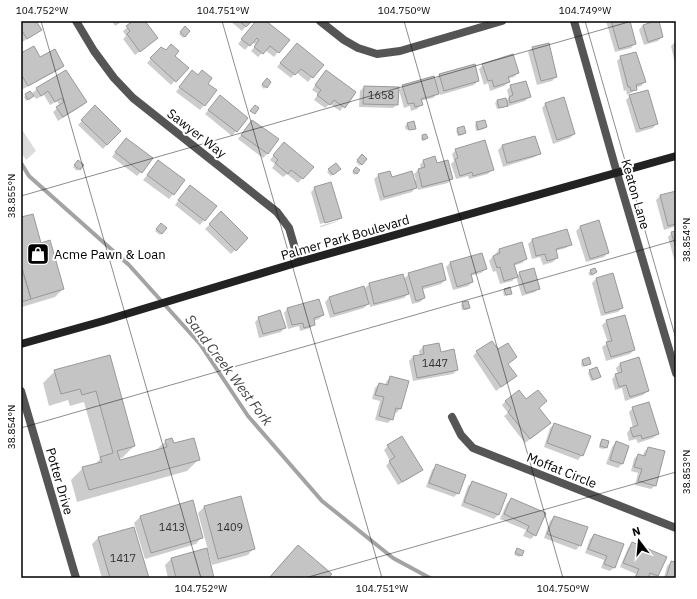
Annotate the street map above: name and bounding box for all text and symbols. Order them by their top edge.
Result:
text: 104.752°W [16,4,68,17]
text: 104.751°W [197,4,249,17]
text: 104.750°W [378,4,430,17]
text: 104.749°W [559,4,611,17]
house number: 1658 [368,88,394,102]
street label: Sawyer Way [164,105,230,162]
street label: Keaton Lane [617,157,654,231]
text: 38.855°N [5,174,18,218]
street label: Palmer Park Boulevard [279,211,411,264]
text: 38.854°N [680,218,693,262]
shop icon: Acme Pawn & Loan [25,241,51,267]
place label: Acme Pawn & Loan [54,246,166,263]
water label: Sand Creek West Fork [181,311,277,430]
house number: 1447 [422,356,448,370]
text: 38.854°N [5,405,18,449]
street label: Potter Drive [42,446,77,517]
street label: Moffat Circle [524,449,599,492]
text: 38.853°N [680,450,693,494]
house number: 1413 [159,520,185,534]
house number: 1409 [217,520,243,534]
north arrow [619,521,659,561]
text: N [630,524,642,539]
house number: 1417 [110,551,136,565]
text: 104.752°W [175,582,227,595]
text: 104.751°W [356,582,408,595]
text: 104.750°W [537,582,589,595]

